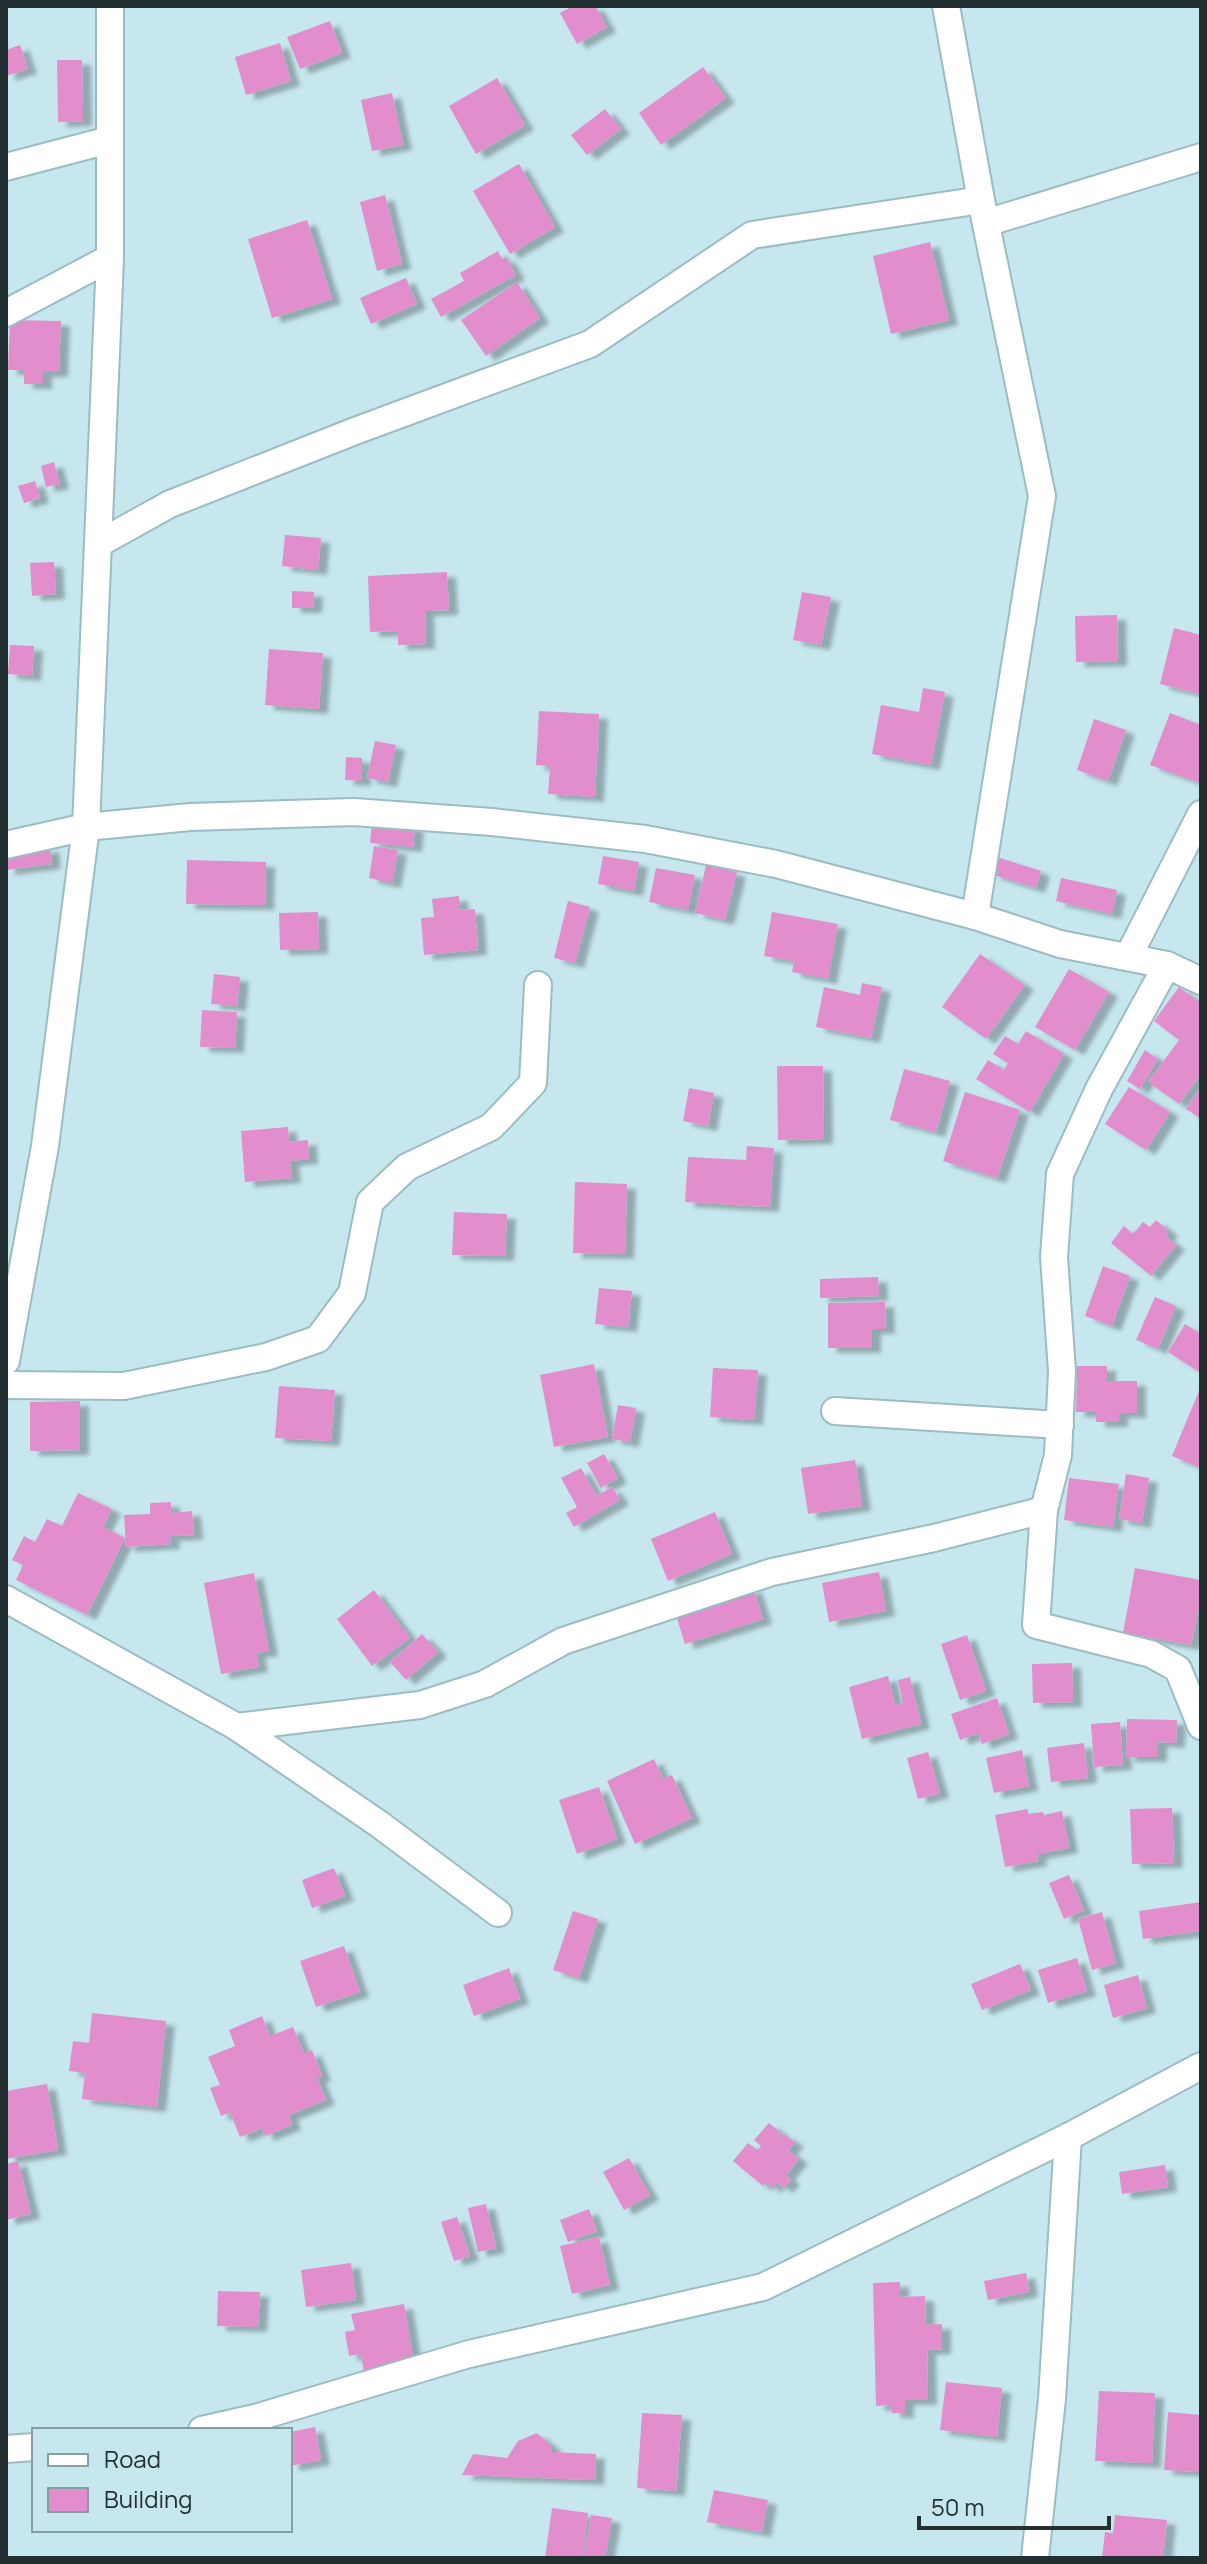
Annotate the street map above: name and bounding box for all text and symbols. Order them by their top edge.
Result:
legend [32,2428,292,2532]
text: Road [104,2442,161,2475]
scale bar [919,2480,1109,2530]
text: Building [104,2482,192,2515]
text: 50 m [931,2490,985,2523]

